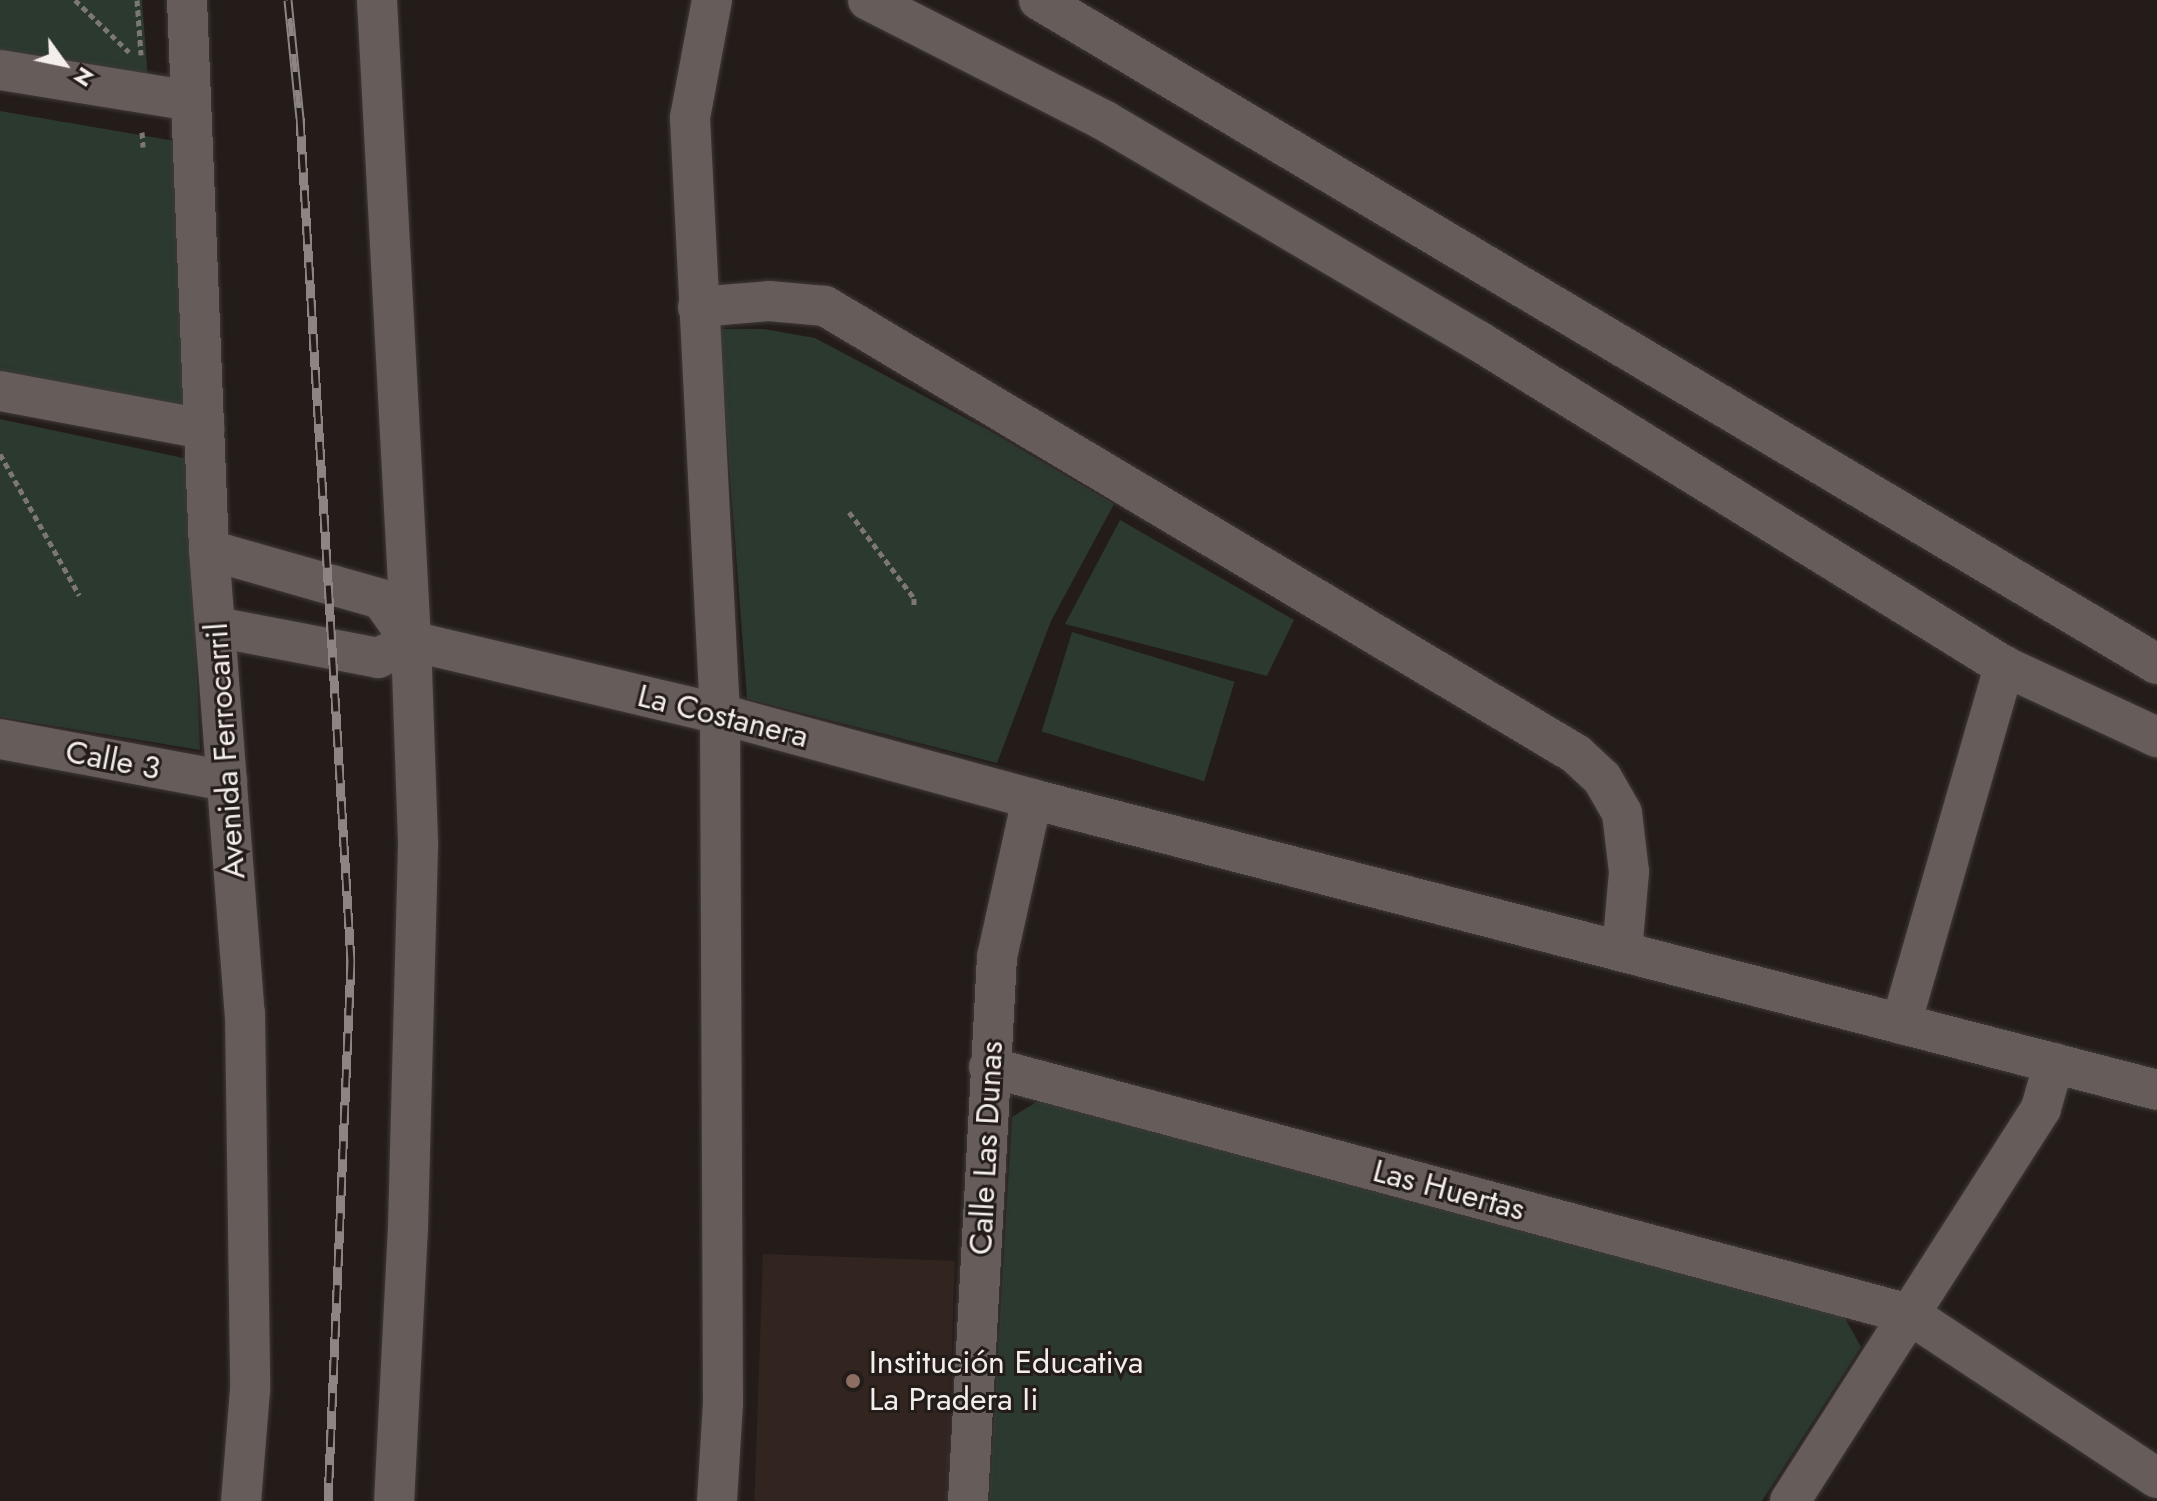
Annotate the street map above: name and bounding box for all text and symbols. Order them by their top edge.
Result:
north arrow [24,24,104,104]
text: N [66,61,102,93]
street label: Avenida Ferrocarril [197,622,253,880]
street label: La Costanera [634,676,812,756]
street label: Calle 3 [62,732,164,788]
street label: Calle Las Dunas [961,1040,1011,1256]
street label: Las Huertas [1369,1151,1529,1229]
place label: Institución Educativa La Pradera Ii [869,1344,1143,1419]
marker: Institución Educativa La Pradera Ii [844,1372,862,1390]

